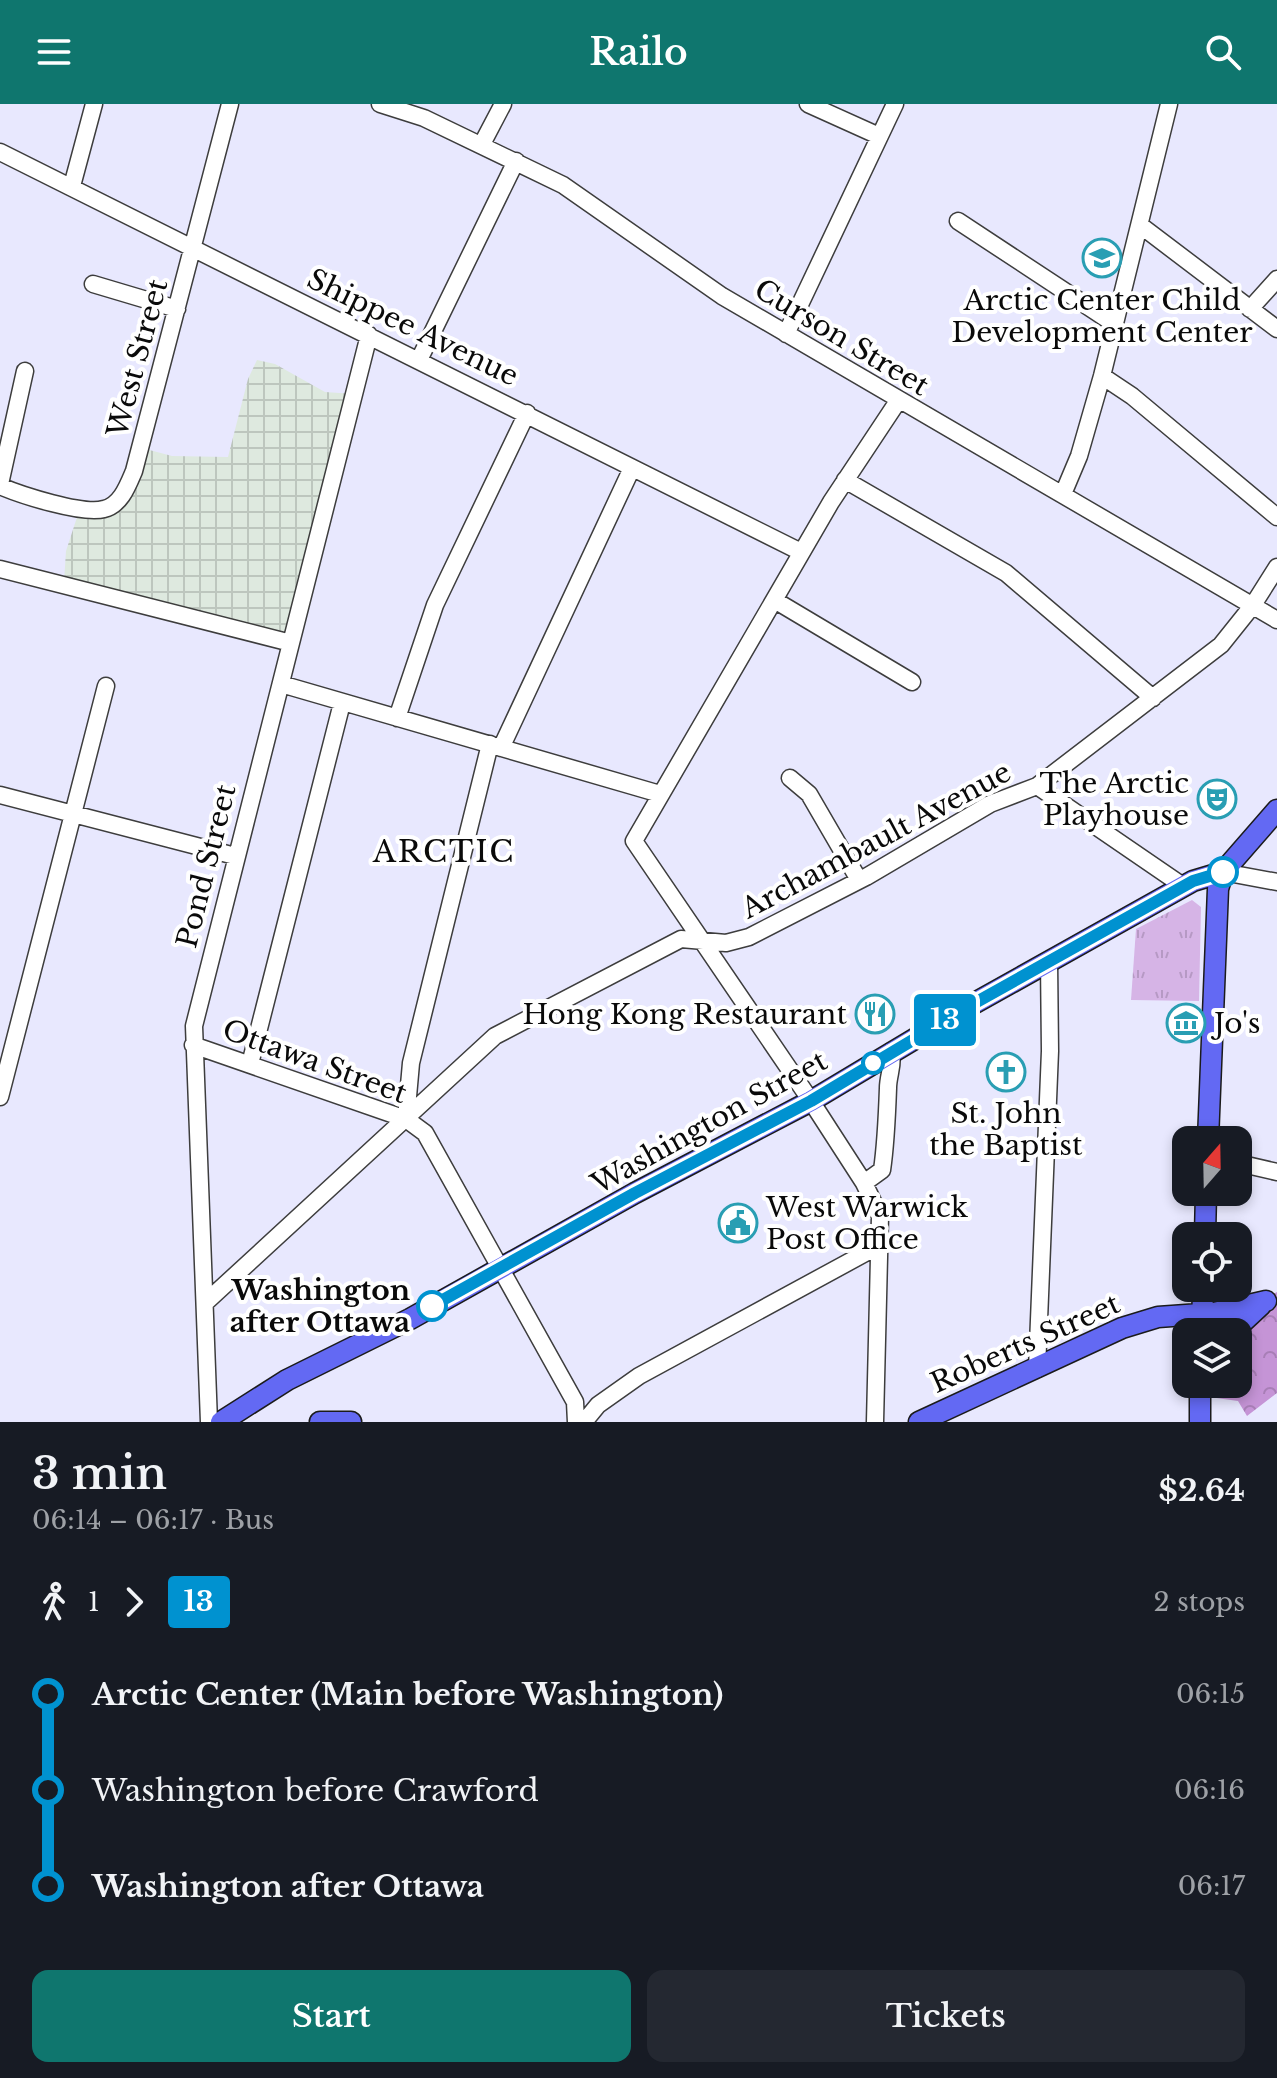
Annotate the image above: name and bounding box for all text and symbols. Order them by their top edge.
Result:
icon: menu [32,30,76,74]
text: Railo [589,30,688,75]
icon: search [1201,30,1245,74]
school or university icon: Arctic Center Child Development Center [1081,237,1123,279]
street label: Shippee Avenue [302,261,524,394]
street label: Curson Street [748,272,936,403]
street label: West Street [99,275,176,442]
place label: Arctic Center Child Development Center [951,283,1253,350]
street label: Archambault Avenue [735,754,1017,927]
place label: The Arctic Playhouse [1039,766,1189,833]
theatre icon: The Arctic Playhouse [1196,778,1238,820]
street label: Pond Street [169,780,244,951]
district label: ARCTIC [372,833,515,870]
unlabelled marker [1208,857,1238,887]
restaurant icon: Hong Kong Restaurant [854,993,896,1035]
line badge: 13 [909,994,981,1046]
place label: Hong Kong Restaurant [522,997,847,1032]
text: 13 [930,1002,960,1037]
museum icon: Jo's [1165,1002,1207,1044]
place label: Jo's [1210,1006,1260,1041]
street label: Ottawa Street [218,1012,412,1111]
street label: Washington Street [584,1043,834,1202]
church icon: St. John the Baptist [985,1051,1027,1093]
unlabelled marker [862,1052,884,1074]
place label: St. John the Baptist [929,1096,1083,1163]
north arrow [1172,1126,1252,1206]
map controls [1172,1126,1252,1398]
place label: West Warwick Post Office [765,1190,969,1257]
public building icon: West Warwick Post Office [717,1202,759,1244]
button: locate [1172,1222,1252,1302]
place label: Washington after Ottawa [230,1273,410,1340]
street label: Roberts Street [925,1286,1126,1401]
marker: Washington after Ottawa [417,1291,447,1321]
button: layers [1172,1318,1252,1398]
text: 3 min [32,1446,167,1501]
text: $2.64 [1159,1472,1245,1509]
text: 06:14 – 06:17 · Bus [32,1504,274,1536]
icon: walk [32,1580,76,1624]
icon: forward [112,1580,156,1624]
text: 13 [184,1584,214,1619]
text: 1 [88,1586,100,1618]
text: 2 stops [1153,1586,1245,1618]
text: Arctic Center (Main before Washington) [92,1676,723,1713]
text: 06:15 [1176,1678,1245,1710]
text: Washington before Crawford [92,1772,539,1809]
text: 06:16 [1174,1774,1245,1806]
text: Washington after Ottawa [92,1868,484,1905]
text: 06:17 [1178,1870,1245,1902]
button: Start [32,1970,631,2062]
button: Tickets [647,1970,1245,2062]

